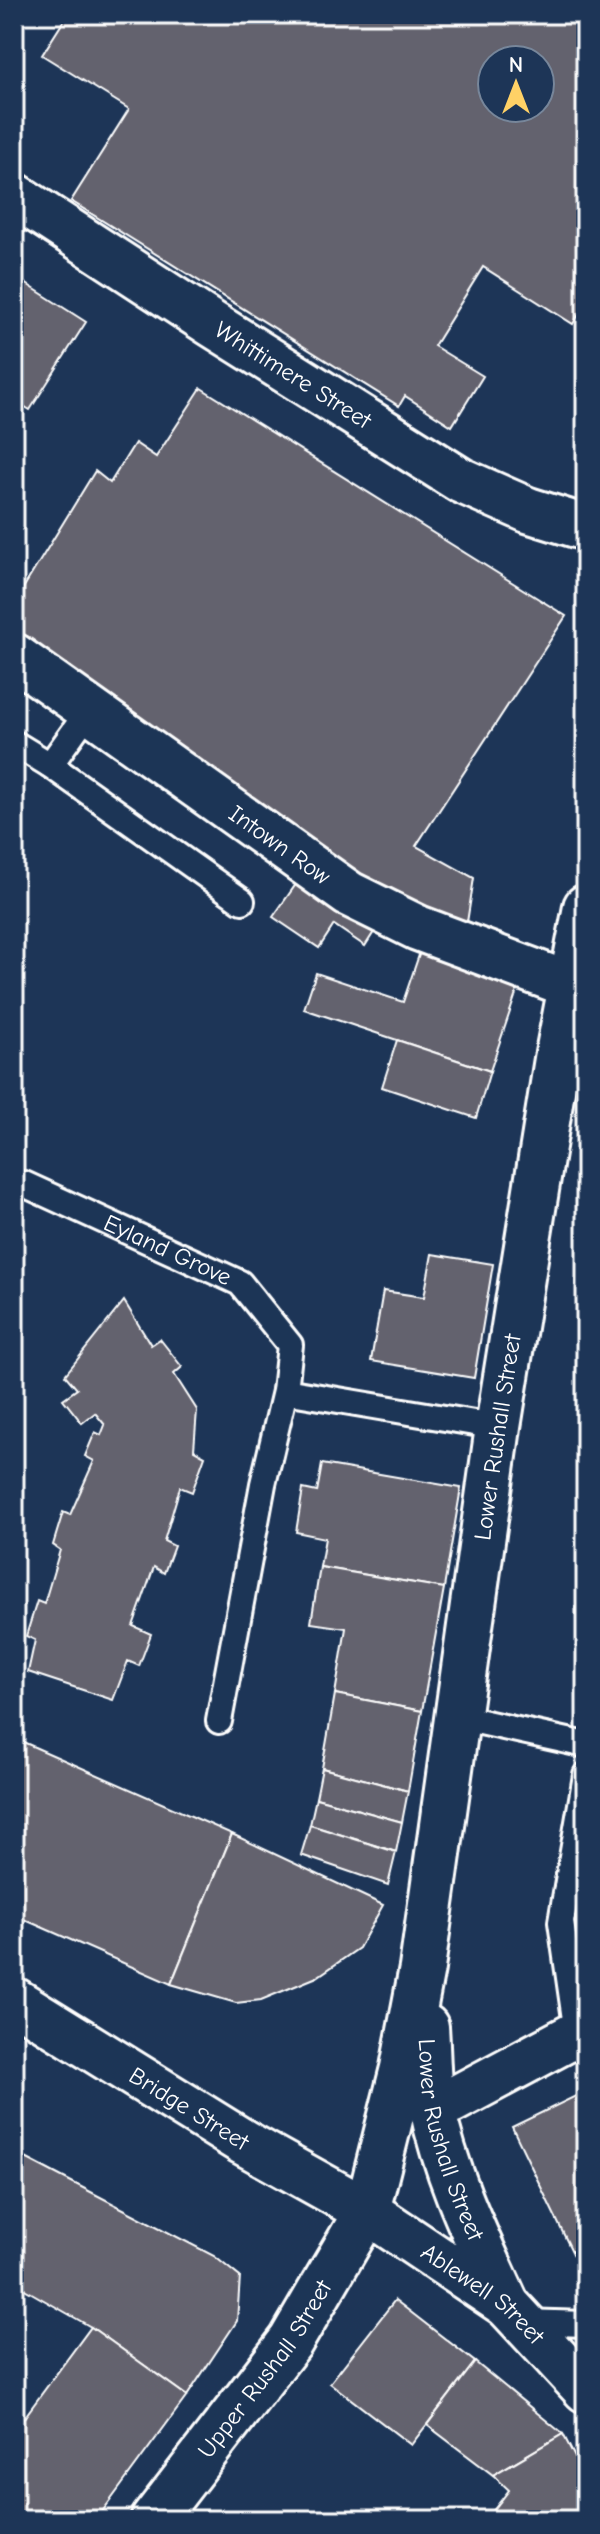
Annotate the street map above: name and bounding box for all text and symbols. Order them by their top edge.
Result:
north arrow [476,44,556,124]
text: N [509,52,523,78]
street label: Whittimere Street [210,315,377,435]
street label: Intown Row [224,799,336,891]
street label: Eyland Grove [99,1209,236,1291]
street label: Lower Rushall Street [468,1331,527,1542]
street label: Lower Rushall Street [413,2038,490,2246]
street label: Bridge Street [124,2061,255,2157]
street label: Ablewell Street [416,2237,551,2351]
street label: Upper Rushall Street [192,2274,338,2464]

